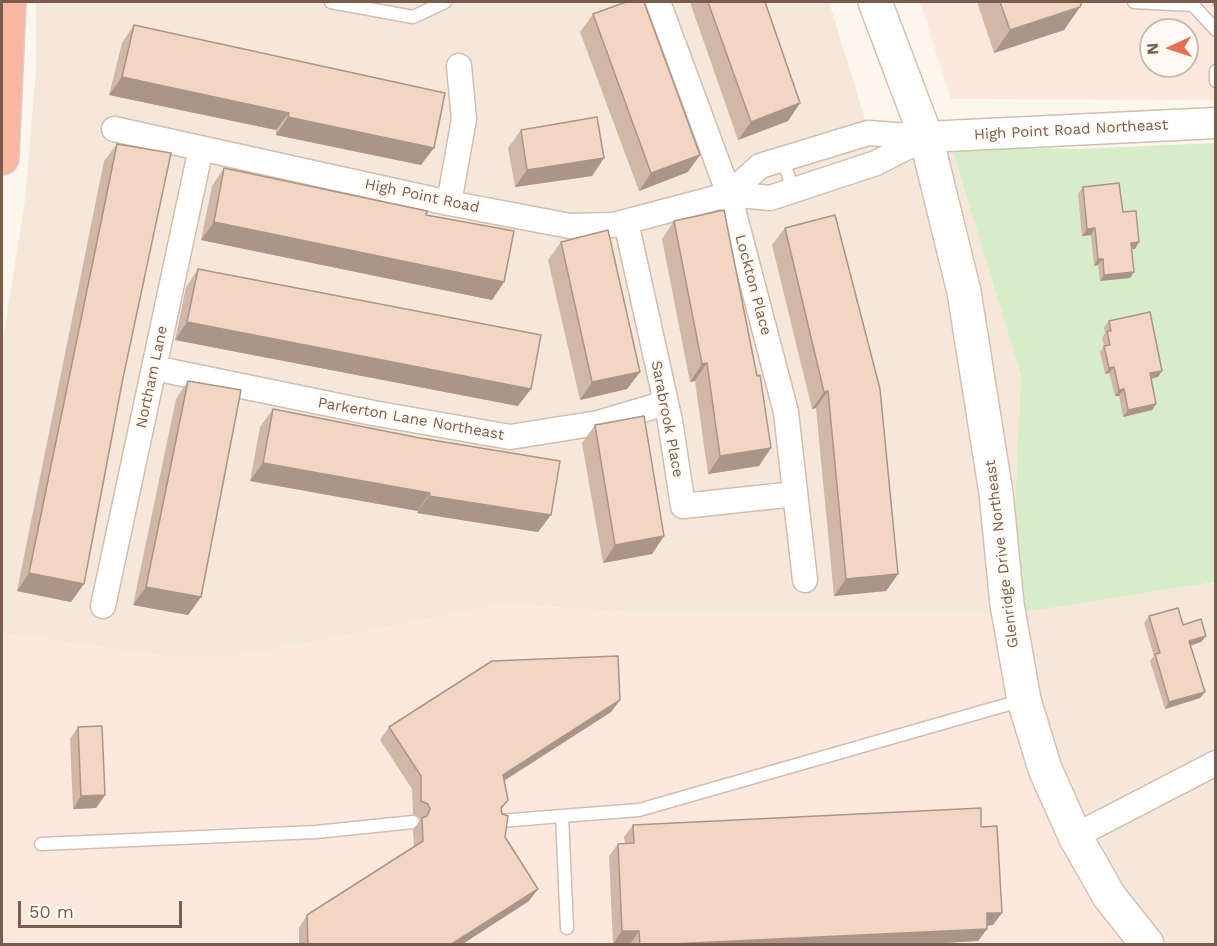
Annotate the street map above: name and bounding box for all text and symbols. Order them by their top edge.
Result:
north arrow [1139,18,1199,78]
text: N [1143,42,1162,55]
street label: High Point Road Northeast [974,116,1168,144]
street label: High Point Road [363,175,481,217]
street label: Lockton Place [731,233,775,337]
street label: Northam Lane [132,324,172,430]
street label: Sarabrook Place [647,359,687,479]
street label: Parkerton Lane Northeast [316,394,506,444]
street label: Glenridge Drive Northeast [982,459,1022,649]
scale bar [21,889,184,927]
text: 50 m [29,901,74,922]

